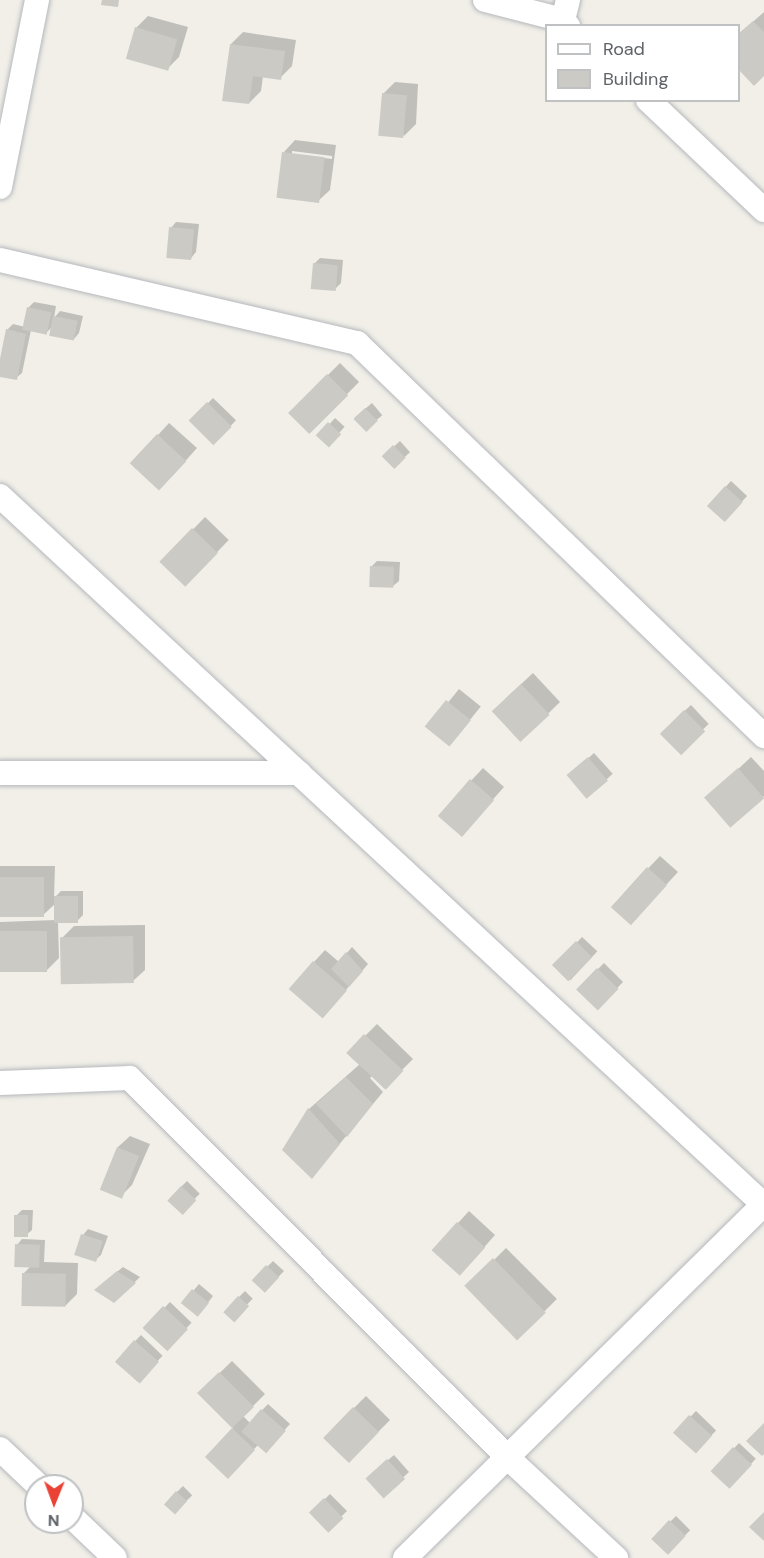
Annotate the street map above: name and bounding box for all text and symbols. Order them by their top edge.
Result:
legend [545,24,740,102]
text: Road [603,37,645,61]
text: Building [603,67,668,91]
north arrow [24,1474,84,1534]
text: N [48,1510,60,1531]

